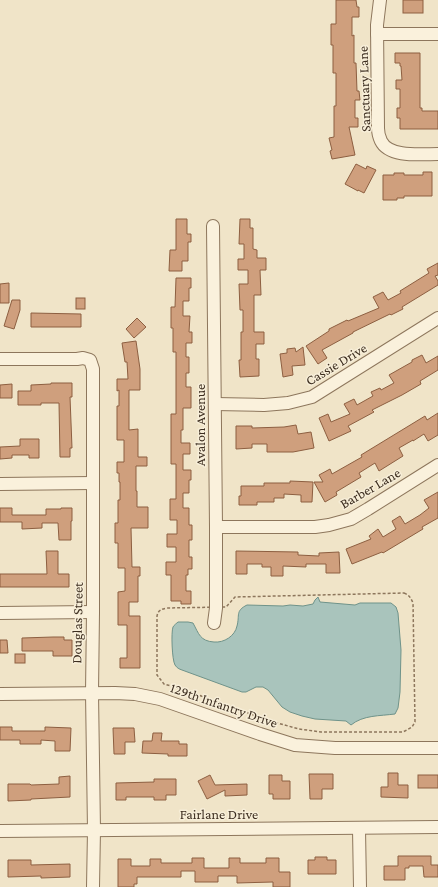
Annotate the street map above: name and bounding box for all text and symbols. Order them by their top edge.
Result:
street label: Sanctuary Lane [355,46,373,132]
street label: Cassie Drive [302,339,370,389]
street label: Avalon Avenue [192,384,208,466]
street label: Barber Lane [337,464,403,512]
street label: Douglas Street [68,582,86,664]
street label: 129th Infantry Drive [168,679,280,731]
street label: Fairlane Drive [180,806,258,822]

